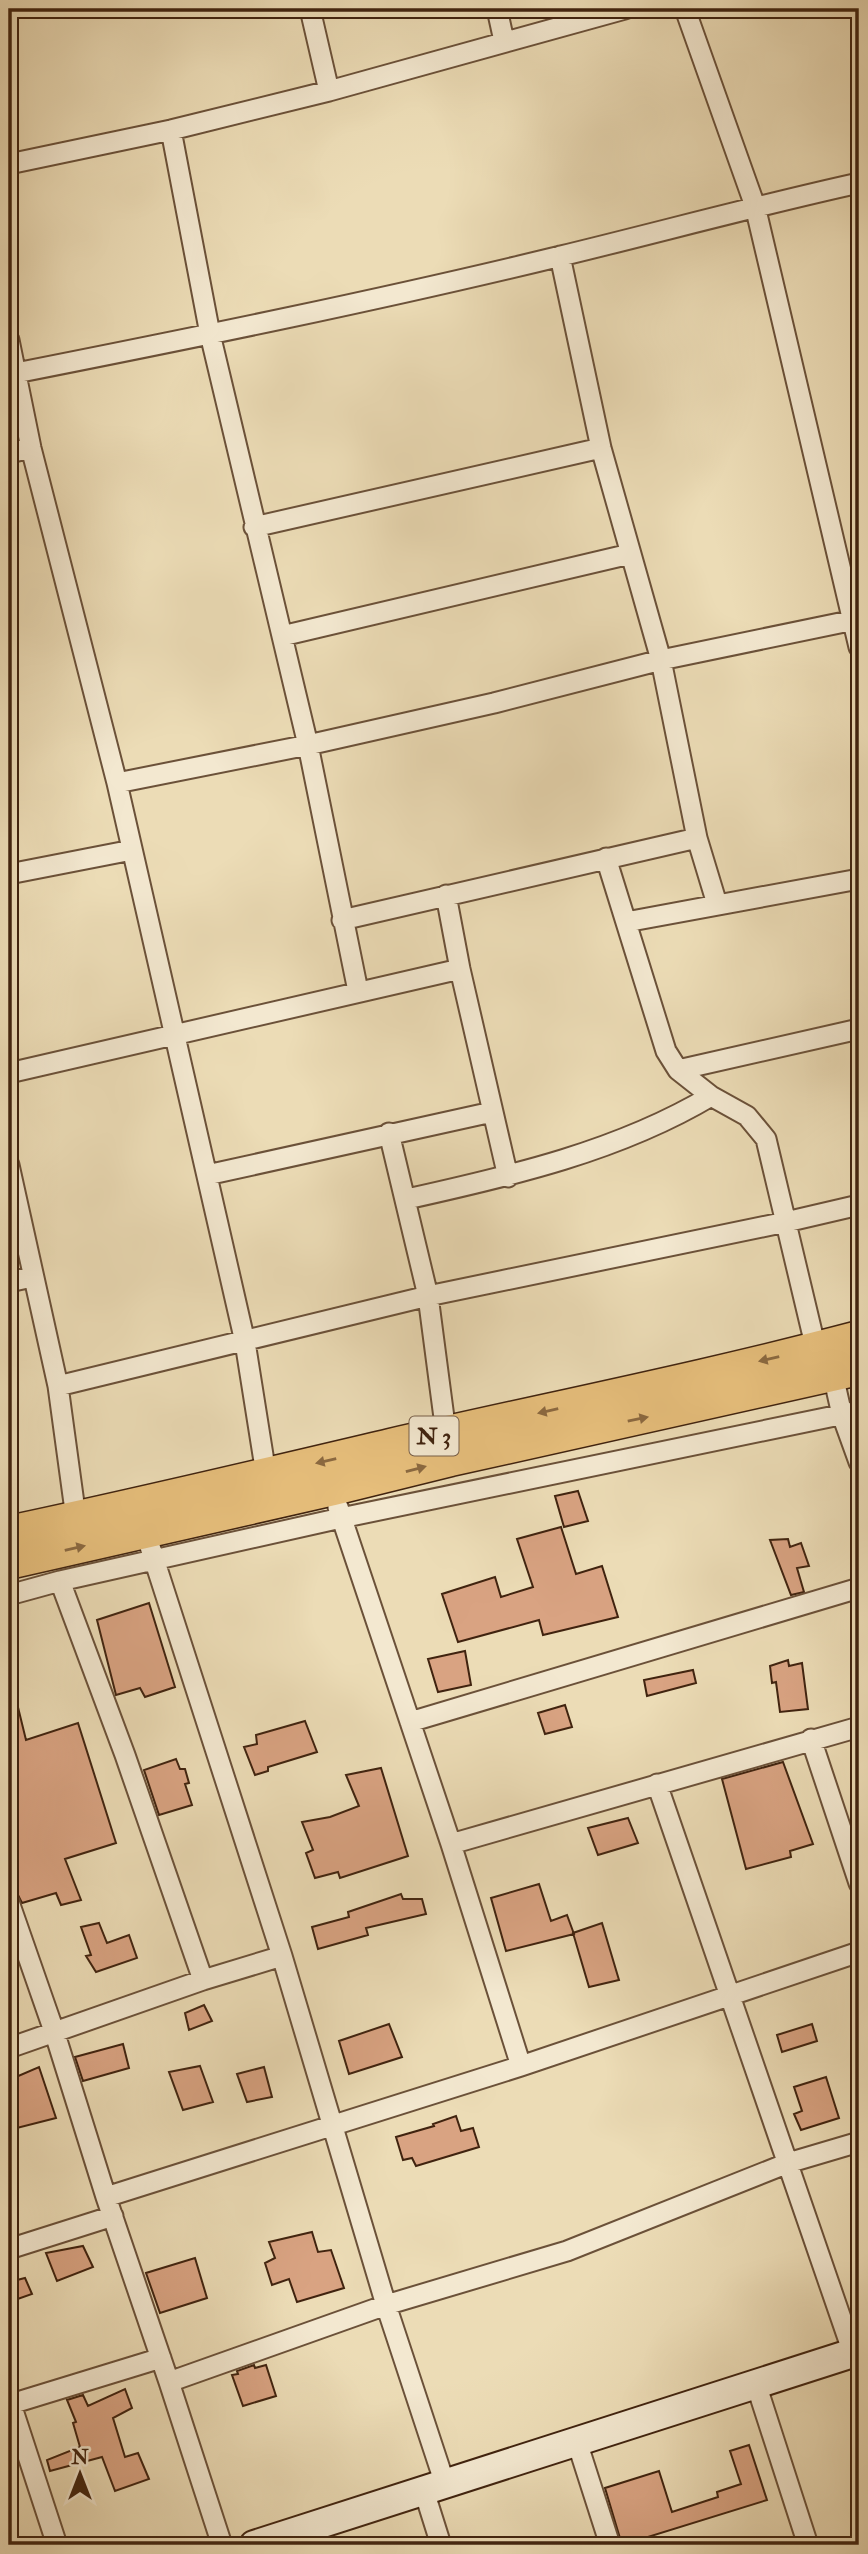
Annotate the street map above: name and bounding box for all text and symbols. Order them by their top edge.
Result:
one-way arrow [758,1354,780,1365]
one-way arrow [537,1406,559,1417]
one-way arrow [627,1413,649,1424]
road number: N 3 [410,1416,458,1456]
one-way arrow [315,1456,337,1467]
one-way arrow [405,1463,427,1474]
one-way arrow [64,1542,86,1553]
north arrow [46,2438,116,2508]
text: N [70,2446,89,2470]

